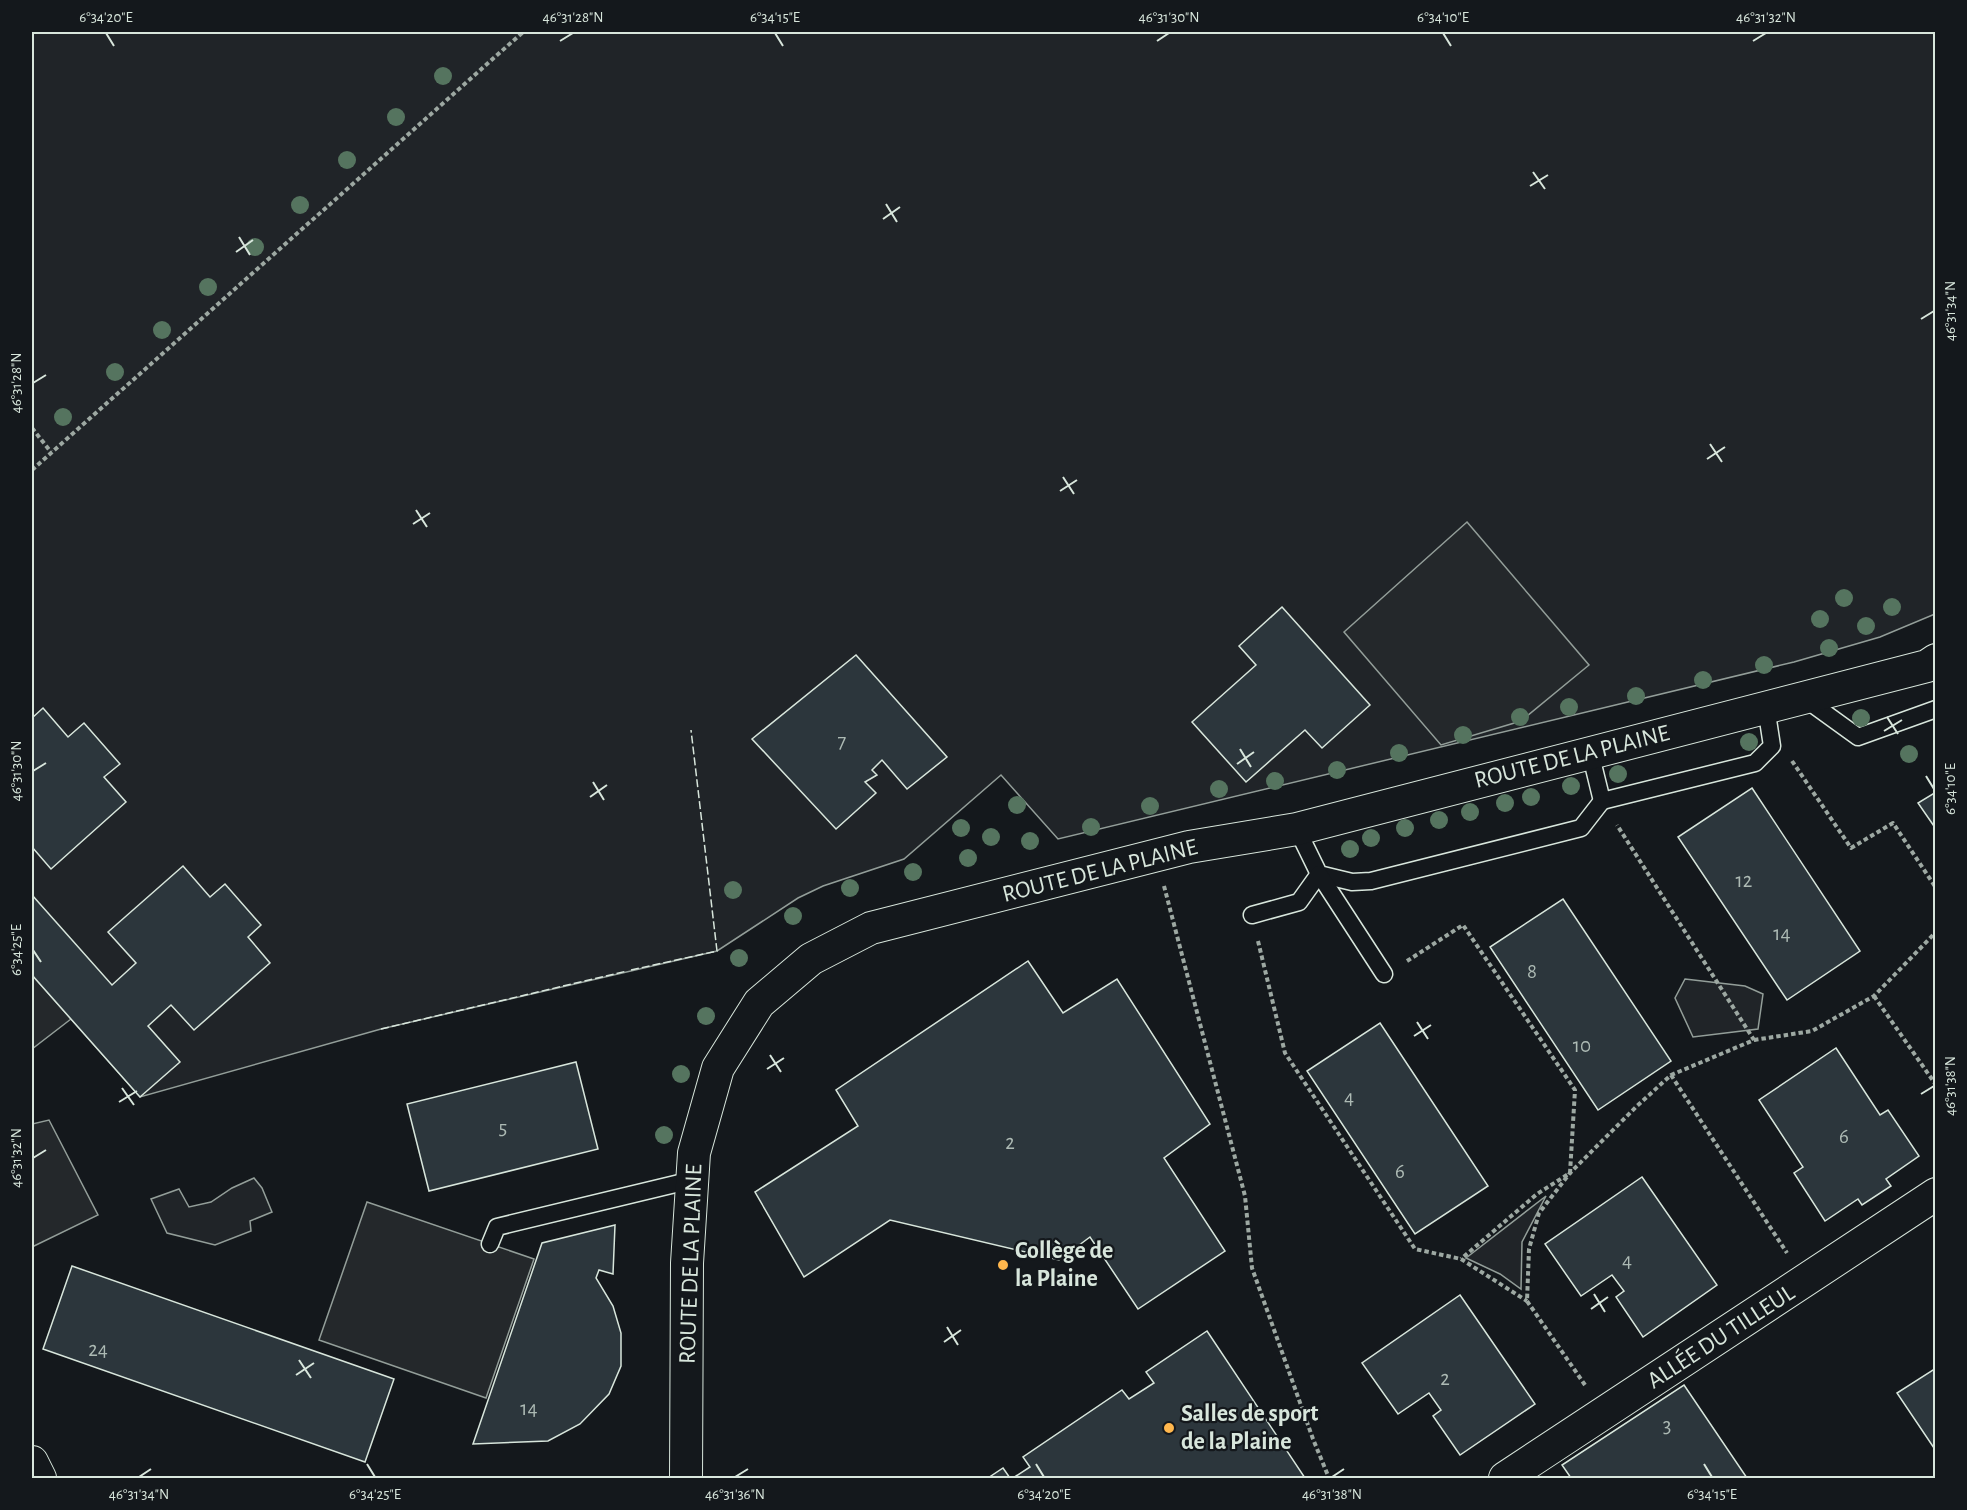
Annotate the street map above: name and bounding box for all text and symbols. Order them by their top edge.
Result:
text: 6°34'20"E [79,10,133,25]
text: 46°31'28"N [543,10,603,25]
text: 6°34'15"E [750,10,800,25]
text: 46°31'30"N [1138,10,1200,25]
text: 6°34'10"E [1417,10,1469,25]
text: 46°31'32"N [1736,10,1796,25]
text: 46°31'34"N [1943,281,1958,341]
text: 46°31'28"N [9,353,24,413]
street label: ROUTE DE LA PLAINE [1472,721,1672,793]
house number: 7 [838,731,847,752]
text: 46°31'30"N [9,740,24,802]
text: 6°34'10"E [1943,763,1958,815]
street label: ROUTE DE LA PLAINE [1000,835,1200,907]
house number: 12 [1736,870,1752,891]
house number: 14 [1773,923,1791,944]
text: 6°34'25"E [9,924,24,976]
house number: 8 [1527,961,1537,982]
house number: 10 [1573,1035,1591,1056]
text: 46°31'38"N [1943,1056,1958,1116]
house number: 4 [1344,1087,1354,1108]
house number: 5 [499,1117,507,1138]
house number: 6 [1839,1126,1849,1147]
text: 46°31'32"N [9,1128,24,1188]
house number: 2 [1005,1132,1015,1153]
house number: 6 [1395,1161,1405,1182]
street label: ROUTE DE LA PLAINE [676,1163,707,1364]
place label: Collège de la Plaine [1015,1239,1113,1291]
house number: 4 [1622,1250,1632,1271]
marker: Collège de la Plaine [996,1258,1010,1272]
street label: ALLÉE DU TILLEUL [1642,1279,1799,1393]
house number: 24 [88,1339,108,1360]
house number: 2 [1440,1368,1450,1389]
house number: 14 [520,1398,538,1419]
place label: Salles de sport de la Plaine [1181,1402,1318,1454]
house number: 3 [1663,1415,1671,1436]
marker: Salles de sport de la Plaine [1162,1421,1176,1435]
text: 46°31'34"N [109,1487,169,1502]
text: 6°34'25"E [349,1487,401,1502]
text: 46°31'36"N [705,1487,765,1502]
text: 6°34'20"E [1017,1487,1071,1502]
text: 46°31'38"N [1302,1487,1362,1502]
text: 6°34'15"E [1687,1487,1737,1502]

